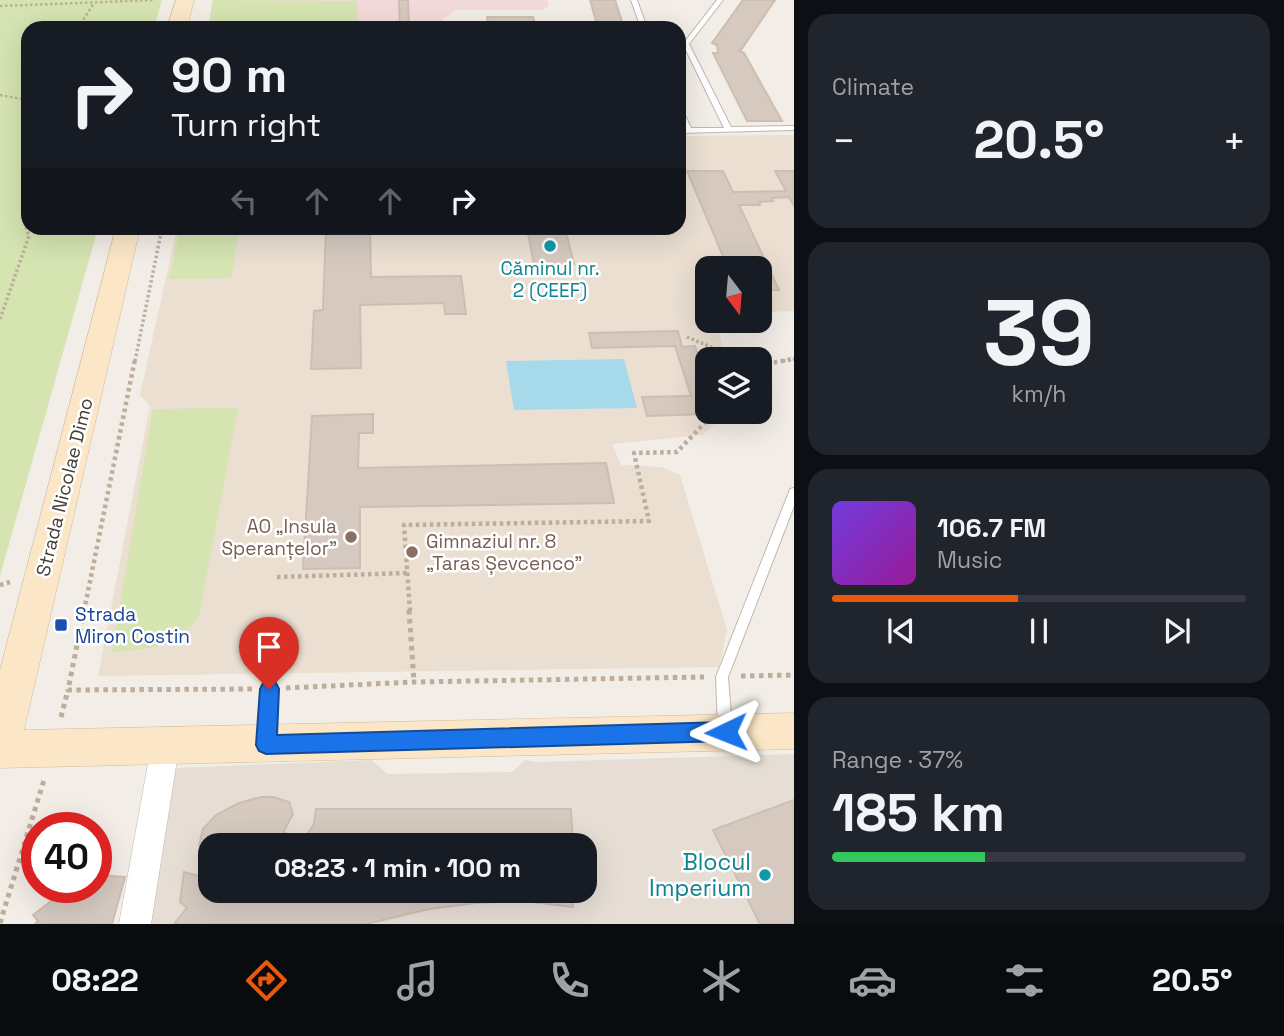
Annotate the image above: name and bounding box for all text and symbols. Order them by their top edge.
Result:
text: 90 m [171,44,287,106]
icon: right [56,49,147,140]
text: Climate [832,72,914,102]
text: Turn right [171,105,321,145]
text: 20.5° [973,107,1105,173]
text: − [832,117,856,165]
text: + [1222,117,1246,165]
icon: left [225,182,263,220]
icon: ahead [298,182,336,220]
icon: ahead [371,182,409,220]
icon: right [444,182,482,220]
marker: Căminul nr. 2 (CEEF) [542,238,558,254]
place label: Căminul nr. 2 (CEEF) [500,256,600,303]
north arrow [695,256,772,332]
map controls [695,256,772,424]
text: 39 [983,275,1095,392]
button: layers [695,347,772,424]
text: km/h [1012,379,1066,409]
street label: Strada Nicolae Dimo [30,395,99,579]
text: 106.7 FM [937,511,1046,545]
place label: AO „Insula Speranțelor” [221,514,337,561]
marker: AO „Insula Speranțelor” [343,529,359,545]
place label: Gimnaziul nr. 8 „Taras Șevcenco” [426,529,582,576]
marker: Gimnaziul nr. 8 „Taras Șevcenco” [404,544,420,560]
text: Music [937,545,1002,575]
place label: Strada Miron Costin [75,602,190,649]
icon: previous [882,612,920,650]
icon: pause [1020,612,1058,650]
icon: next [1158,612,1196,650]
marker: Strada Miron Costin [53,617,69,633]
pin [239,617,299,689]
icon: arrive [250,628,288,666]
position arrow [689,695,763,769]
text: Range · 37% [832,745,963,775]
text: 185 km [832,780,1005,846]
speed limit sign: 40 [21,812,112,903]
place label: Blocul Imperium [649,847,751,903]
text: 08:23 · 1 min · 100 m [274,851,521,885]
marker: Blocul Imperium [757,867,773,883]
icon: directions [242,956,291,1005]
icon: music [393,956,442,1005]
icon: phone [545,956,594,1005]
icon: climate [697,956,746,1005]
icon: car [848,956,897,1005]
icon: filters [1000,956,1049,1005]
text: 08:22 [51,960,139,1000]
text: 20.5° [1152,960,1233,1000]

